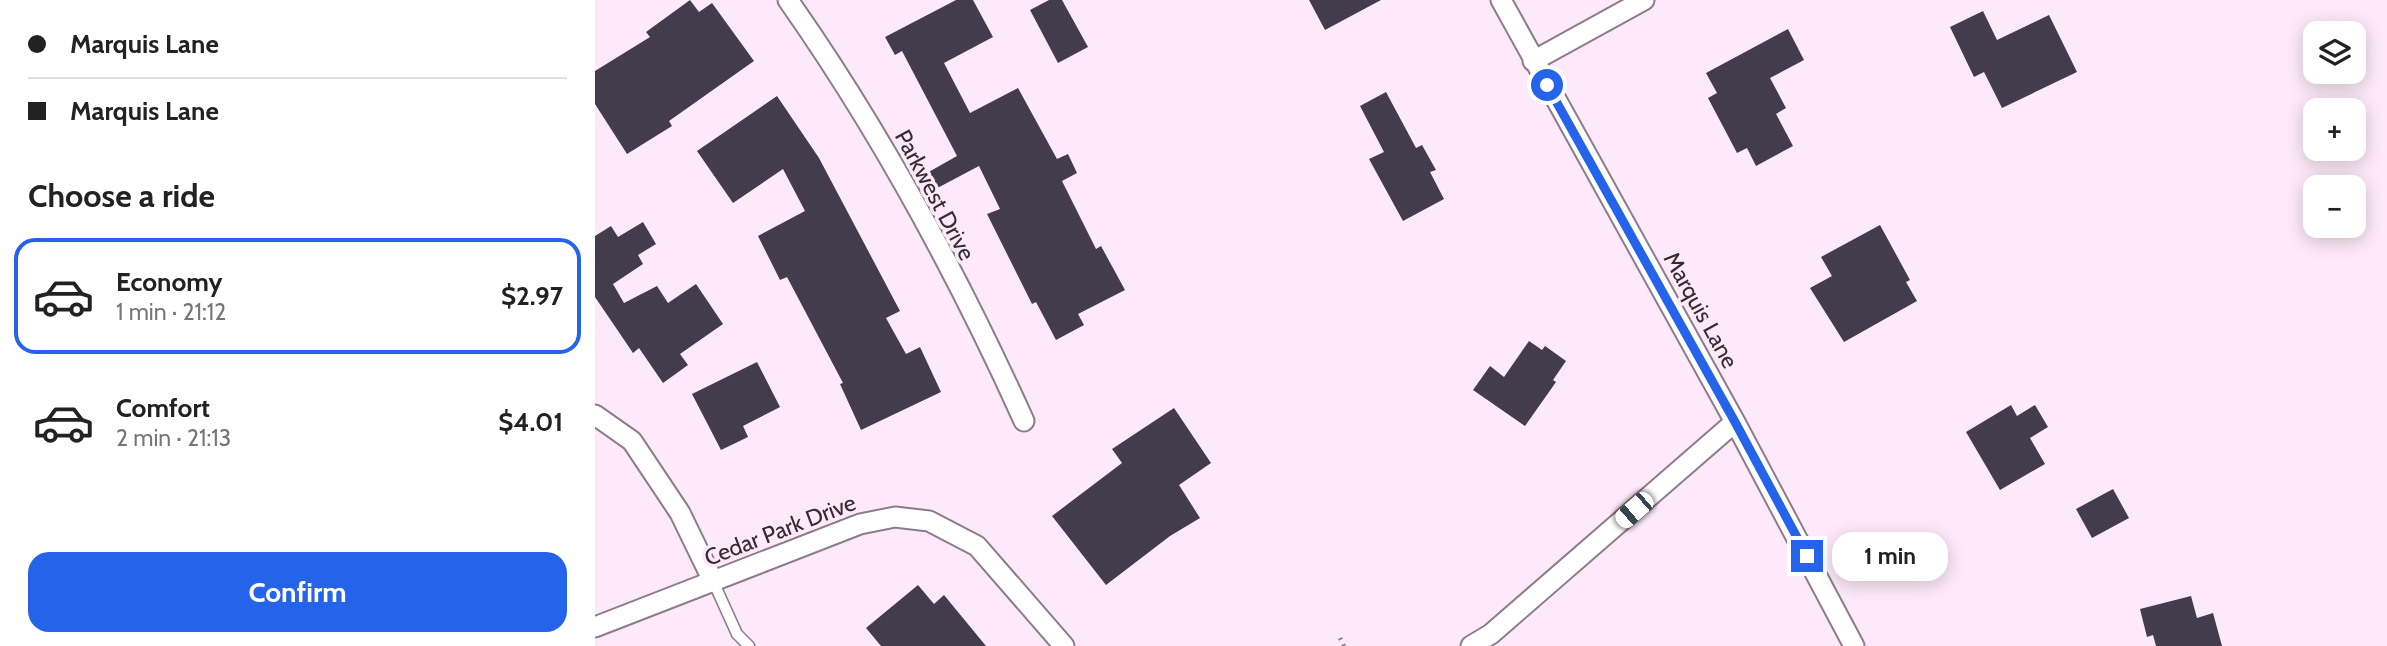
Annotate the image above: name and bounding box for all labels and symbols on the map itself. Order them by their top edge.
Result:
route start [1531,69,1563,101]
street label: Parkwest Drive [889,125,981,265]
street label: Marquis Lane [1658,247,1744,373]
street label: Cedar Park Drive [700,488,860,572]
car [1612,488,1657,532]
callout: 1 min [1831,532,1947,580]
route end [1791,540,1823,572]

